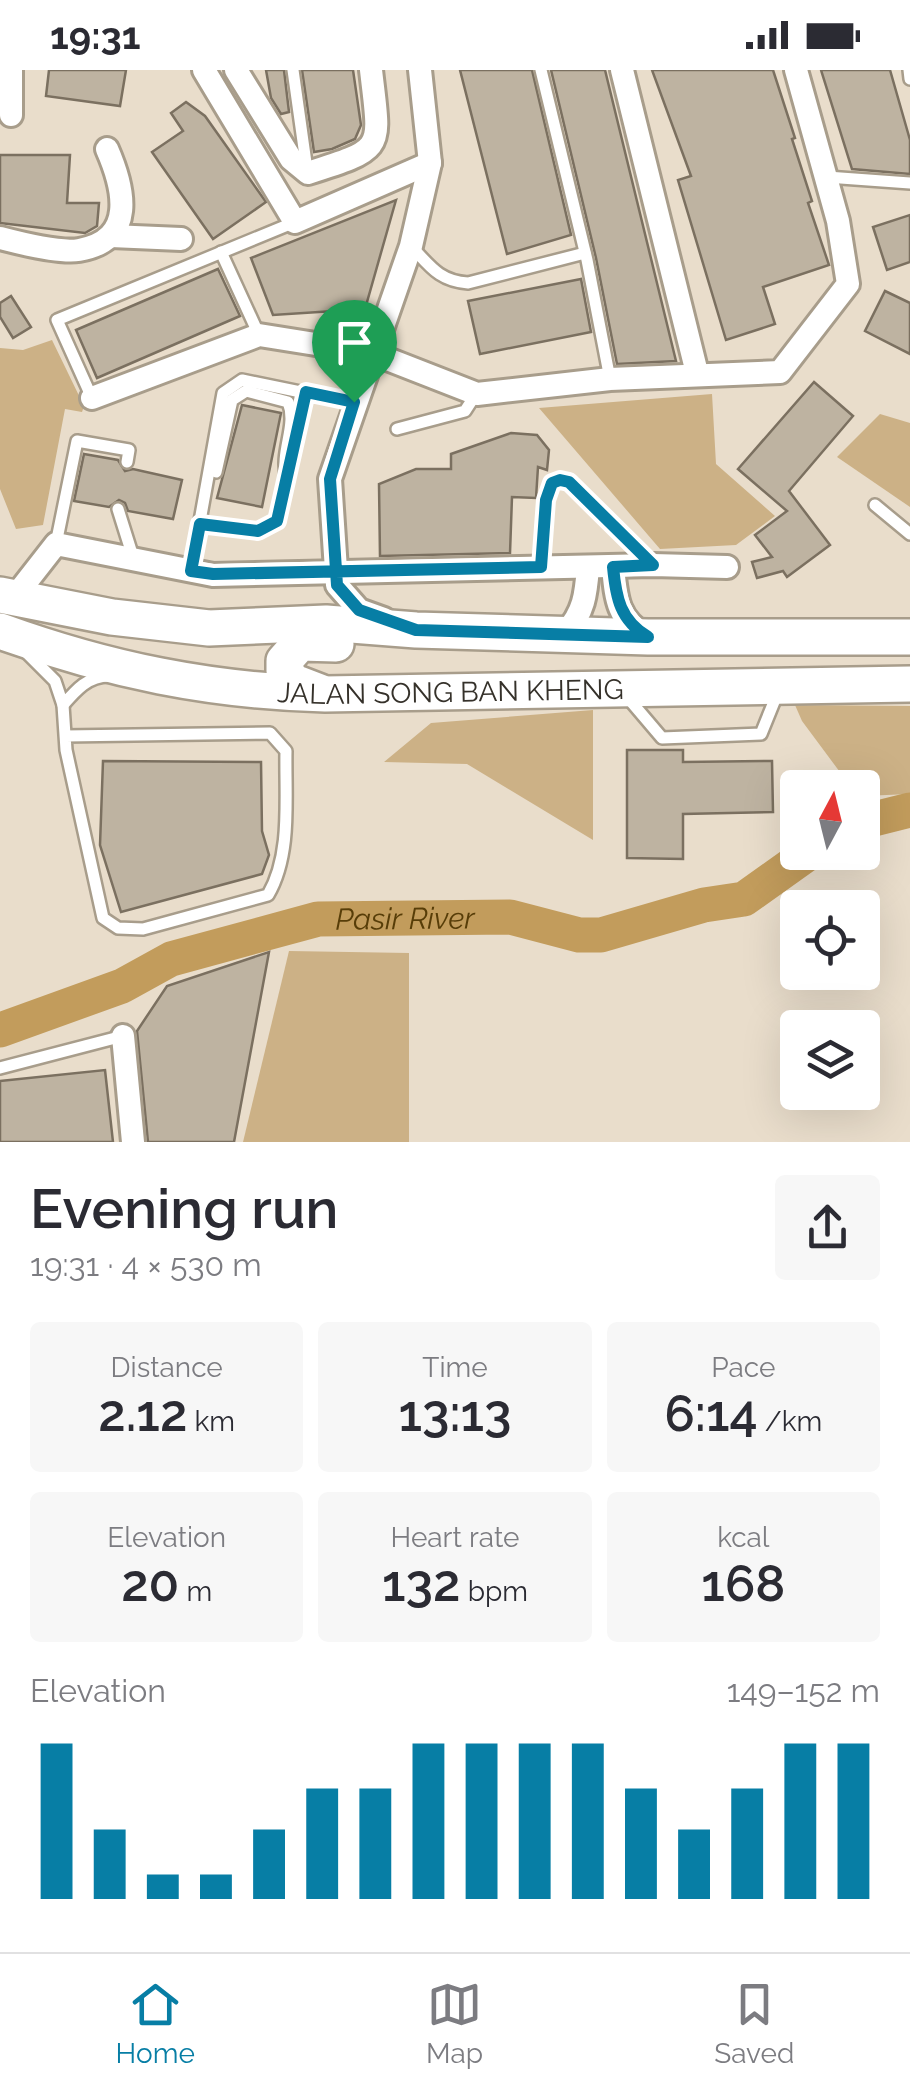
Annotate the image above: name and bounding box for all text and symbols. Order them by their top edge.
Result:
text: 19:31 [50,13,141,58]
pin [312,300,397,403]
icon: arrive [327,315,382,370]
street label: JALAN SONG BAN KHENG [276,672,624,711]
north arrow [780,770,880,870]
map controls [780,770,880,1110]
button: locate [780,890,880,990]
water label: Pasir River [335,900,477,936]
button: layers [780,1010,880,1110]
button: share [775,1175,880,1280]
text: Evening run [30,1176,338,1241]
text: 19:31 · 4 × 530 m [30,1246,262,1283]
text: Distance [111,1351,223,1384]
text: Time [422,1351,488,1384]
text: Pace [711,1351,775,1384]
text: 2.12 [98,1384,187,1443]
text: 13:13 [398,1384,512,1443]
text: 6:14 [664,1384,758,1443]
text: km [187,1405,235,1438]
text: /km [758,1405,822,1438]
text: Elevation [107,1521,226,1554]
text: Heart rate [391,1521,519,1554]
text: kcal [717,1521,770,1554]
text: 20 [121,1554,179,1613]
text: 132 [382,1554,461,1613]
text: 168 [701,1554,785,1613]
text: m [179,1575,212,1608]
text: bpm [461,1575,528,1608]
text: Elevation [30,1672,166,1709]
text: 149–152 m [727,1672,880,1709]
tab: Home [116,1977,195,2070]
tab: Map [426,1977,483,2070]
tab: Saved [714,1977,794,2070]

